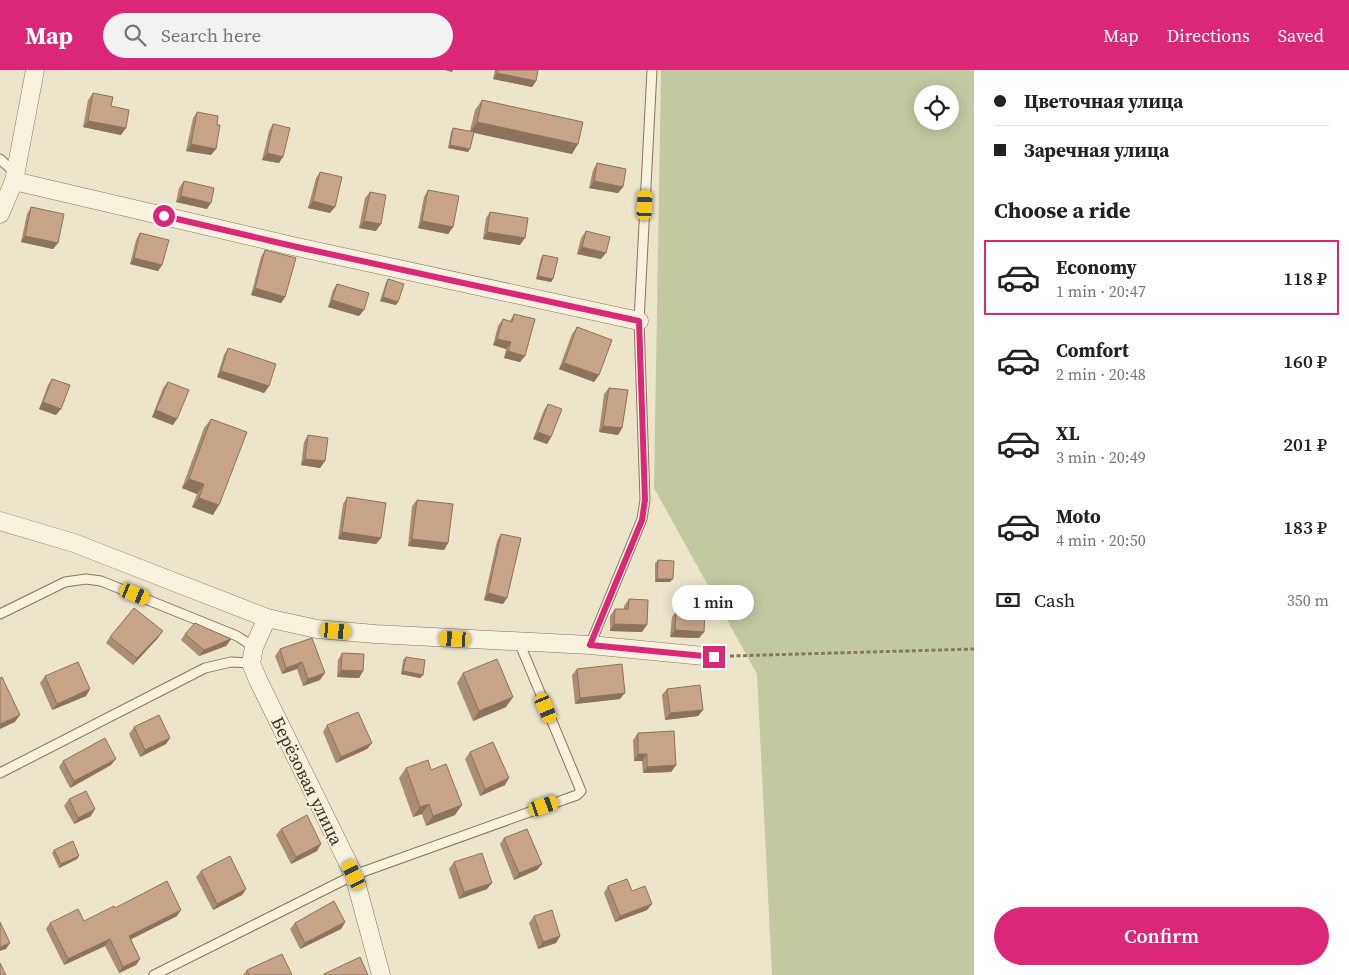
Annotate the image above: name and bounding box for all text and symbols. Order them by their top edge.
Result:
search box [103,13,453,58]
text: Map [25,19,73,52]
icon: search [121,21,149,49]
text: Search here [161,22,261,48]
text: Map [1103,23,1139,48]
text: Directions [1167,23,1250,48]
text: Saved [1278,23,1324,48]
map controls [914,85,959,130]
button: locate [914,85,959,130]
text: Цветочная улица [1024,88,1183,114]
text: Заречная улица [1024,137,1169,163]
car [636,190,653,220]
text: Choose a ride [994,195,1131,225]
route start [153,205,175,227]
text: Economy [1056,254,1137,280]
icon: car [996,255,1041,300]
text: 118 ₽ [1283,265,1327,291]
text: 1 min · 20:47 [1056,280,1146,302]
text: Comfort [1056,337,1129,363]
icon: car [996,338,1041,383]
text: 160 ₽ [1283,348,1327,374]
text: 2 min · 20:48 [1056,363,1146,385]
text: XL [1056,420,1079,446]
icon: car [996,421,1041,466]
text: 201 ₽ [1283,431,1327,457]
text: 3 min · 20:49 [1056,446,1146,468]
text: Moto [1056,503,1101,529]
icon: car [996,504,1041,549]
text: 183 ₽ [1283,514,1327,540]
text: 4 min · 20:50 [1056,529,1146,551]
car [118,581,151,607]
callout: 1 min [673,584,755,620]
icon: cash [994,586,1022,614]
text: Cash [1034,587,1075,613]
text: 350 m [1287,589,1329,611]
text: 1 min [692,591,734,613]
car [320,622,351,640]
car [439,631,470,647]
route end [703,646,725,668]
car [533,691,558,725]
street label: Берёзовая улица [265,712,350,850]
car [527,794,560,818]
car [340,858,367,892]
button: Confirm [994,907,1329,965]

